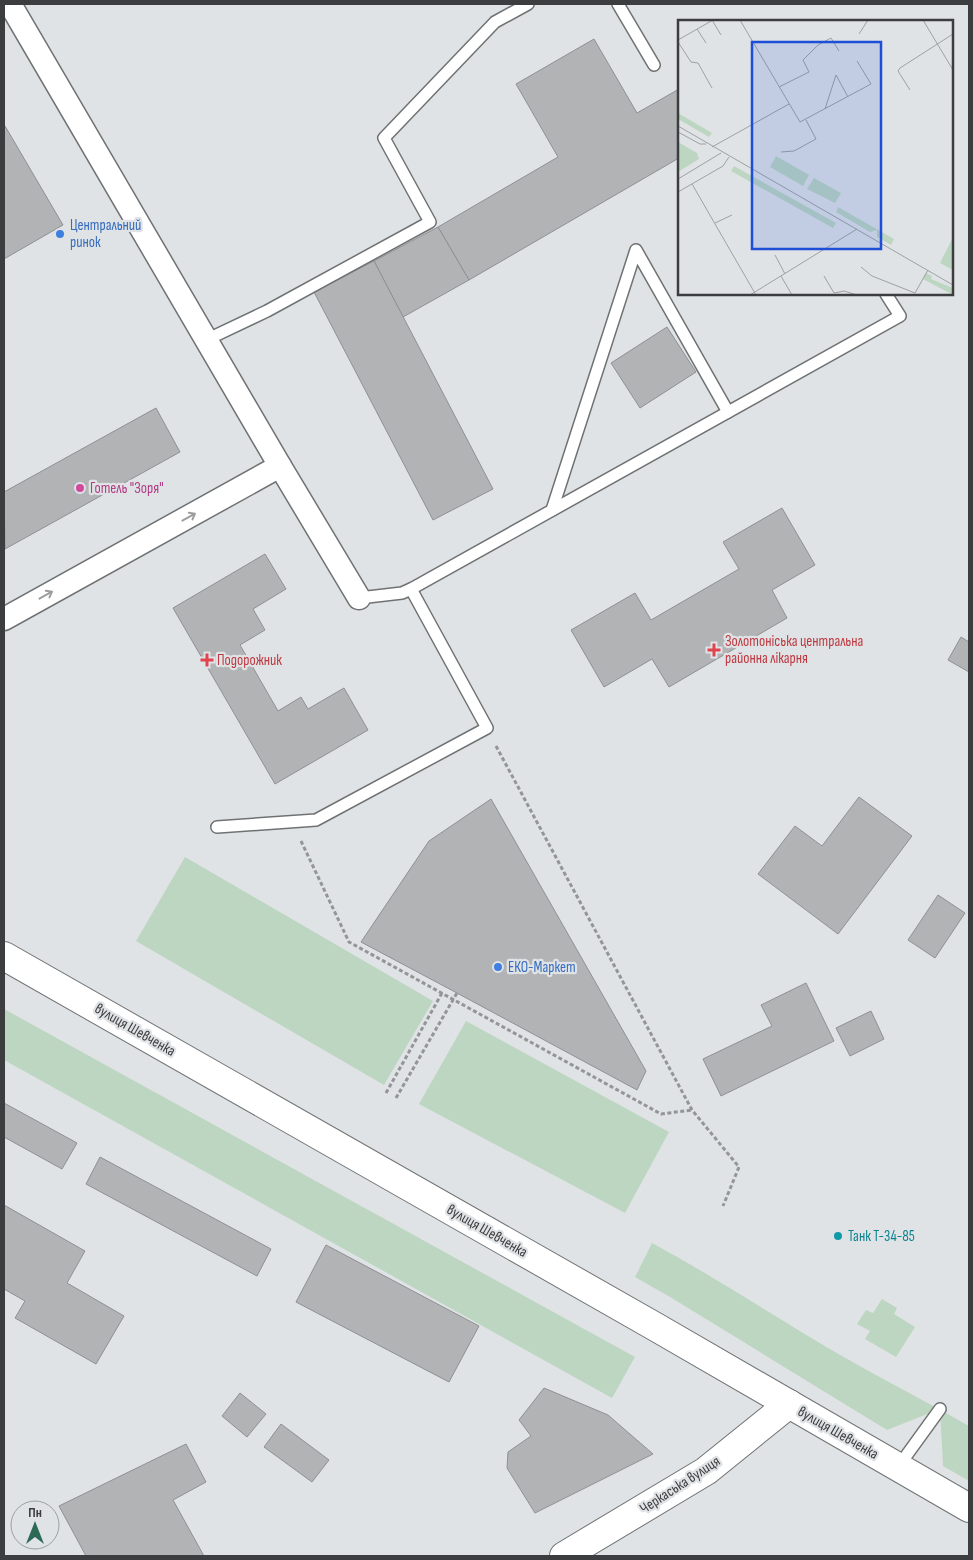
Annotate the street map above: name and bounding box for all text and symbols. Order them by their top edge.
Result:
inset map [678,20,953,295]
place label: Центральний ринок [70,216,141,252]
marker: Центральний ринок [54,228,66,240]
place label: Готель "Зоря" [90,479,164,498]
marker: Готель "Зоря" [74,482,86,494]
one-way arrow [181,511,195,521]
one-way arrow [39,590,54,600]
place label: Золотоніська центральна районна лікарня [725,632,863,668]
marker: Золотоніська центральна районна лікарня [707,643,721,657]
place label: Подорожник [217,651,282,670]
marker: Подорожник [201,654,213,666]
place label: ЕКО-Маркет [508,958,576,977]
marker: ЕКО-Маркет [492,961,504,973]
street label: вулиця Шевченка [91,999,179,1061]
street label: вулиця Шевченка [443,1200,531,1262]
place label: Танк Т-34-85 [848,1227,915,1246]
marker: Танк Т-34-85 [832,1230,844,1242]
street label: вулиця Шевченка [794,1402,882,1464]
street label: Черкаська вулиця [636,1452,724,1518]
north arrow [10,1500,60,1550]
text: Пн [28,1504,42,1521]

